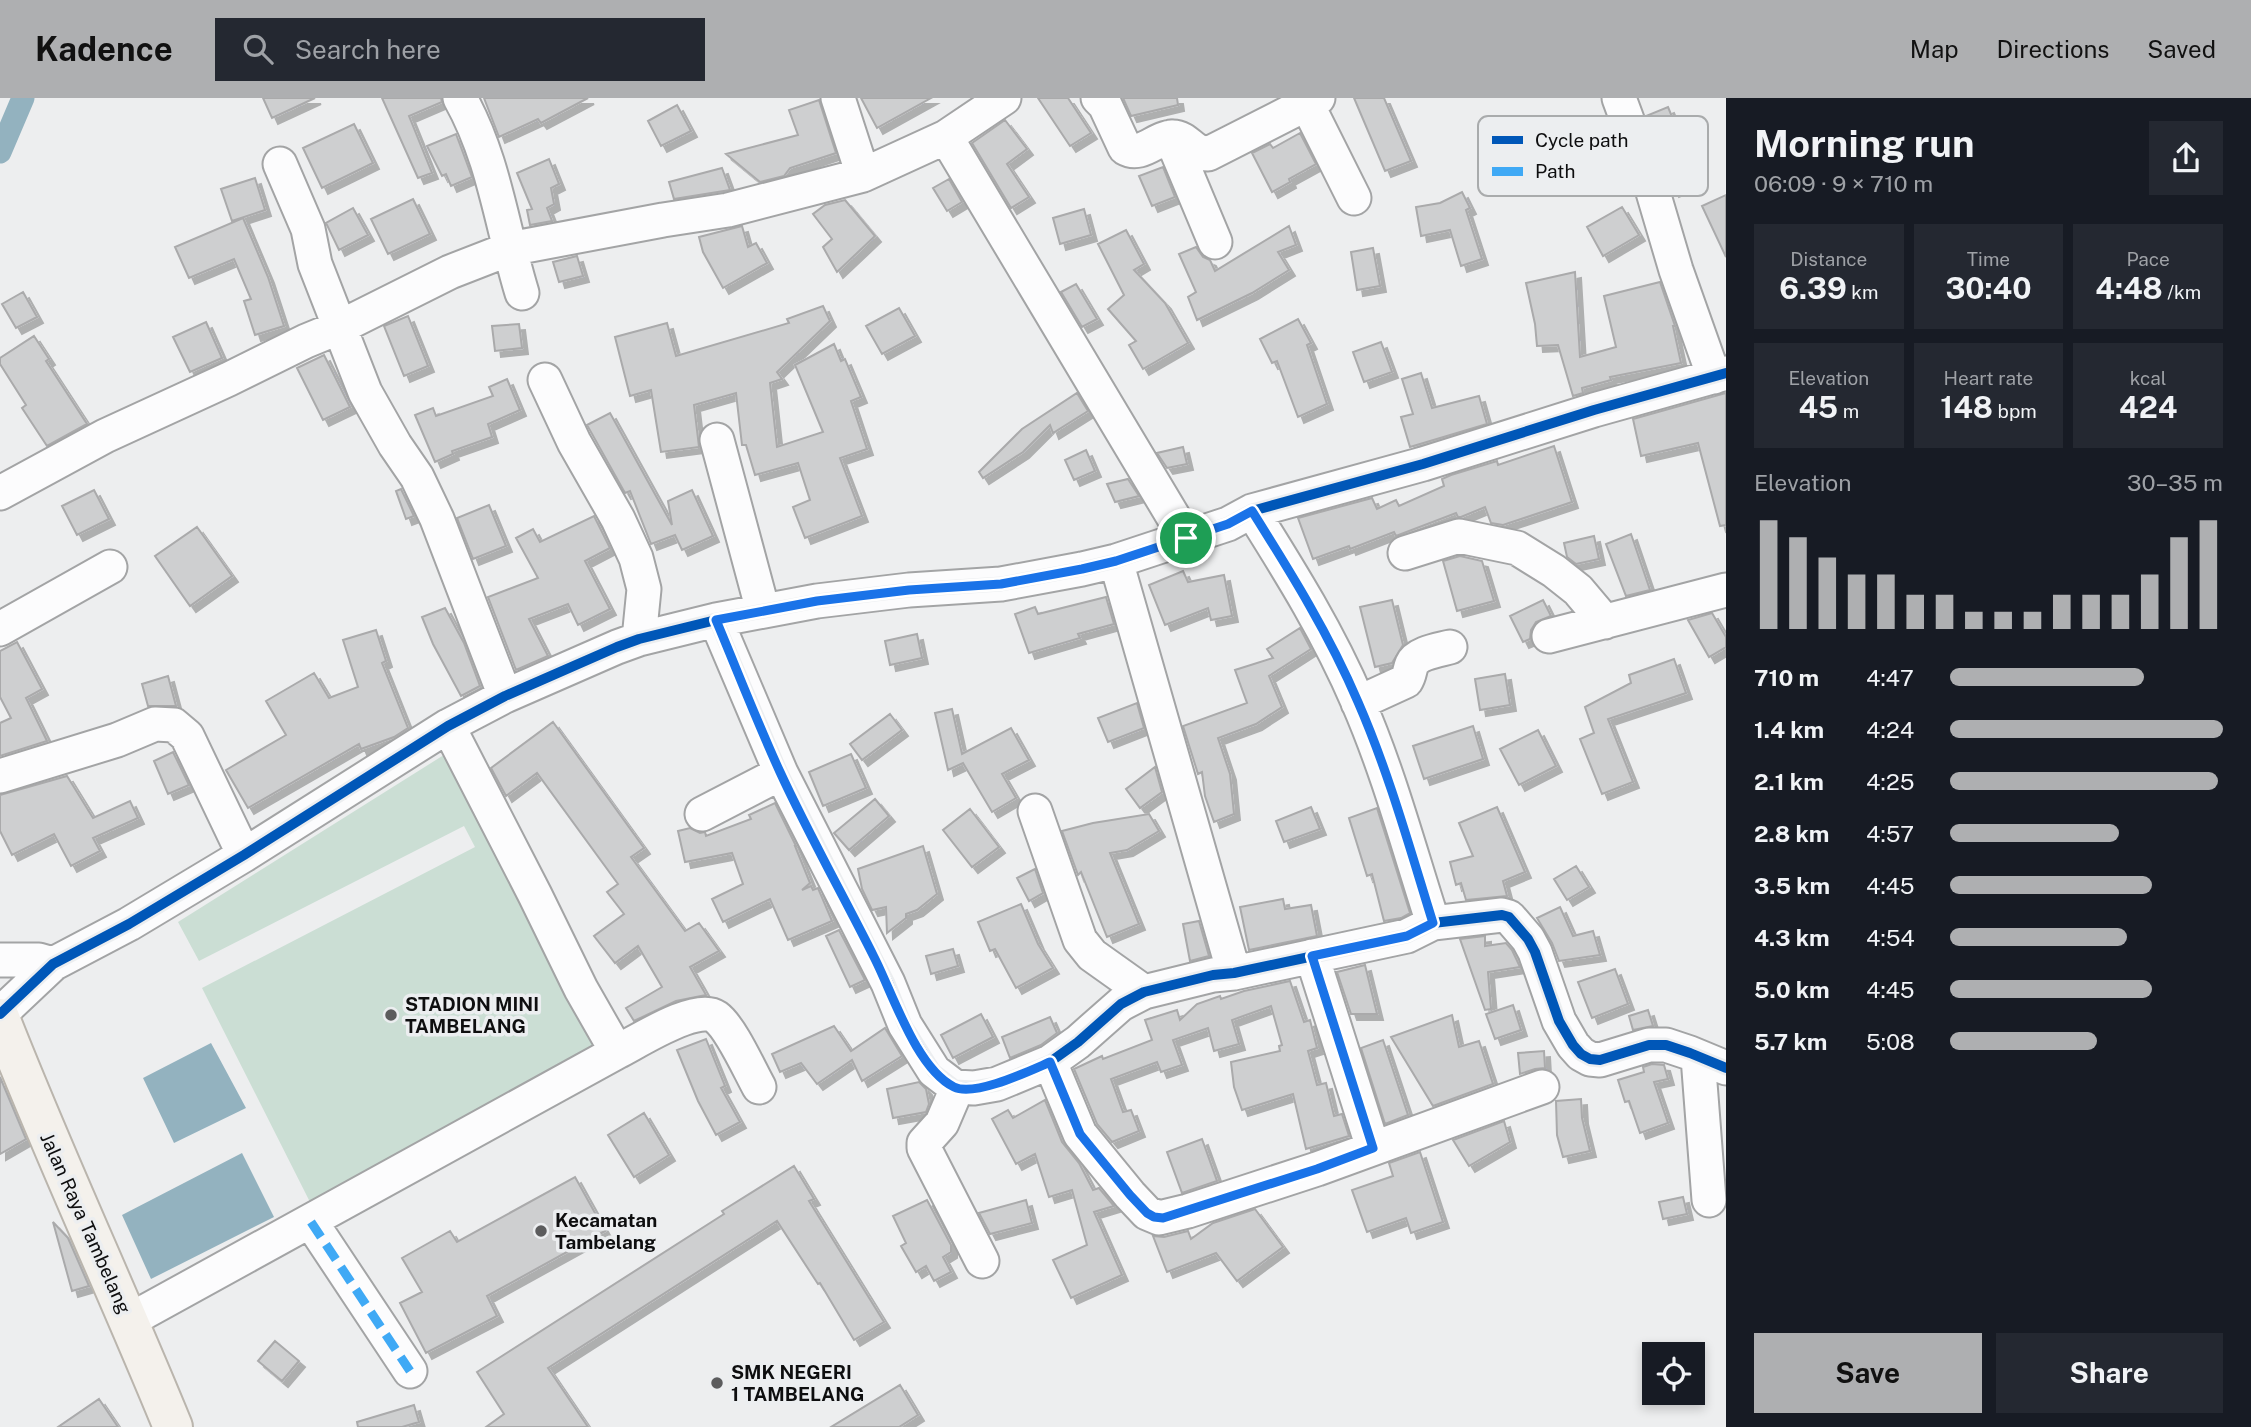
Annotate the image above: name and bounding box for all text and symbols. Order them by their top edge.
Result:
search box [215,18,705,81]
text: Kadence [35,30,173,68]
icon: search [239,30,277,68]
text: Search here [295,34,441,65]
text: Map [1910,35,1959,63]
text: Directions [1997,35,2109,63]
text: Saved [2147,35,2216,63]
legend [1478,116,1708,196]
text: Morning run [1754,121,1975,166]
button: share [2149,121,2223,195]
text: Cycle path [1535,129,1628,151]
text: Path [1535,160,1575,182]
text: 06:09 · 9 × 710 m [1754,170,1933,197]
text: Distance [1790,248,1867,270]
text: Time [1967,248,2010,270]
text: Pace [2126,248,2170,270]
text: 6.39 [1779,270,1847,306]
text: 30:40 [1945,270,2032,306]
text: 4:48 [2095,270,2163,306]
text: km [1847,281,1878,303]
text: /km [2163,281,2201,303]
text: Elevation [1789,367,1869,389]
text: Heart rate [1944,367,2033,389]
text: kcal [2130,367,2167,389]
text: 45 [1799,389,1838,425]
text: 148 [1940,389,1993,425]
text: 424 [2119,389,2177,425]
text: m [1838,400,1859,422]
text: bpm [1993,400,2037,422]
text: Elevation [1754,469,1852,496]
text: 30–35 m [2127,469,2223,496]
pin [1156,508,1216,568]
icon: arrive [1167,519,1205,557]
text: 710 m [1754,664,1819,691]
text: 4:47 [1866,664,1914,691]
text: 1.4 km [1754,716,1824,743]
text: 4:24 [1866,716,1914,743]
text: 2.1 km [1754,768,1824,795]
text: 4:25 [1866,768,1915,795]
text: 2.8 km [1754,820,1829,847]
text: 4:57 [1866,820,1914,847]
text: 3.5 km [1754,872,1830,899]
text: 4:45 [1866,872,1914,899]
text: 4.3 km [1754,924,1830,951]
text: 4:54 [1866,924,1915,951]
text: 5.0 km [1754,976,1830,1003]
text: 4:45 [1866,976,1914,1003]
place label: STADION MINI TAMBELANG [405,993,539,1037]
marker: STADION MINI TAMBELANG [383,1007,399,1023]
text: 5.7 km [1754,1028,1827,1055]
text: 5:08 [1866,1028,1915,1055]
street label: Jalan Raya Tambelang [36,1129,136,1317]
place label: Kecamatan Tambelang [555,1209,657,1253]
marker: Kecamatan Tambelang [533,1223,549,1239]
button: Save [1754,1333,1982,1413]
button: Share [1996,1333,2223,1413]
map controls [1642,1342,1705,1405]
button: locate [1642,1342,1705,1405]
place label: SMK NEGERI 1 TAMBELANG [731,1361,864,1405]
marker: SMK NEGERI 1 TAMBELANG [709,1375,725,1391]

